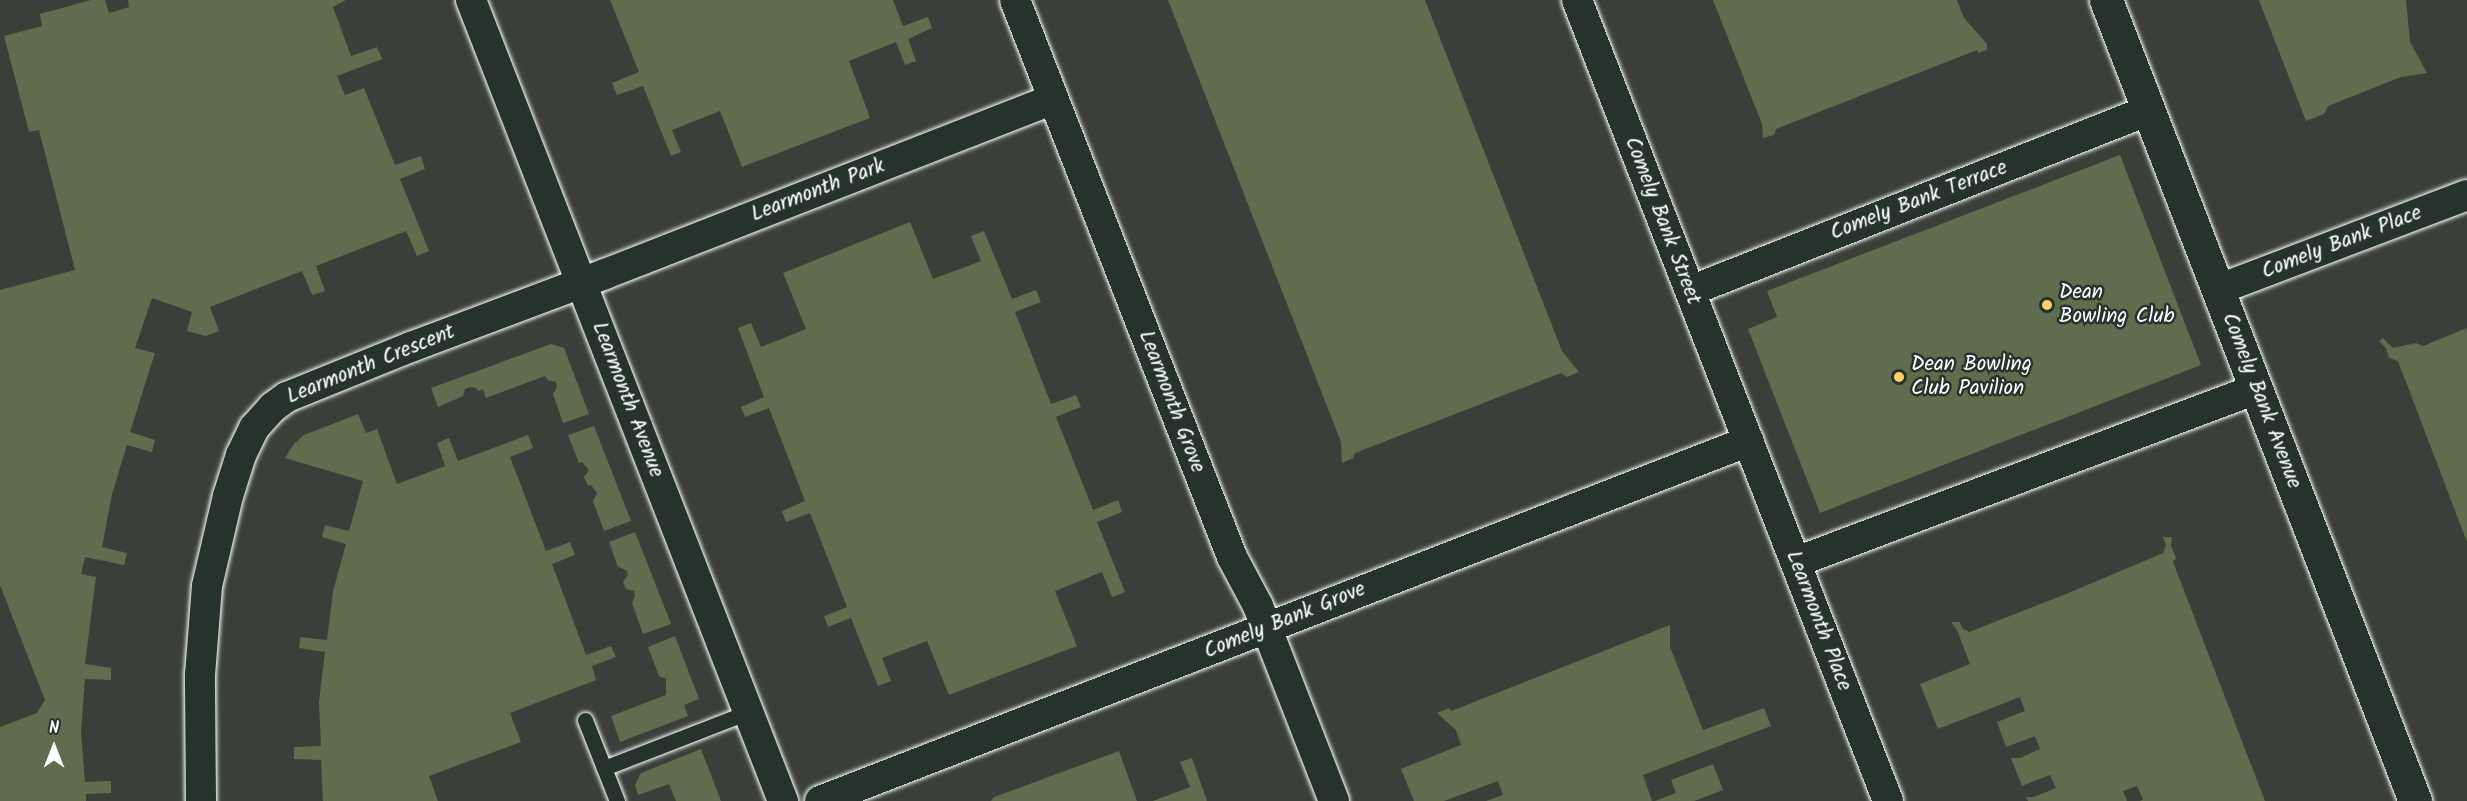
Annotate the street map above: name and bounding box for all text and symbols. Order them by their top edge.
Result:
street label: Comely Bank Street [1618,134,1706,308]
street label: Learmonth Park [748,154,888,228]
street label: Comely Bank Terrace [1827,156,2011,246]
street label: Comely Bank Place [2258,201,2426,285]
place label: Dean Bowling Club [2059,280,2175,330]
marker: Dean Bowling Club [2040,298,2054,312]
street label: Comely Bank Avenue [2216,310,2306,492]
street label: Learmonth Avenue [586,319,668,481]
street label: Learmonth Crescent [283,320,459,410]
street label: Learmonth Grove [1132,327,1210,477]
place label: Dean Bowling Club Pavilion [1911,352,2032,402]
marker: Dean Bowling Club Pavilion [1892,370,1906,384]
street label: Learmonth Place [1780,547,1856,695]
street label: Comely Bank Grove [1201,577,1369,665]
text: N [49,716,59,741]
north arrow [24,717,84,777]

